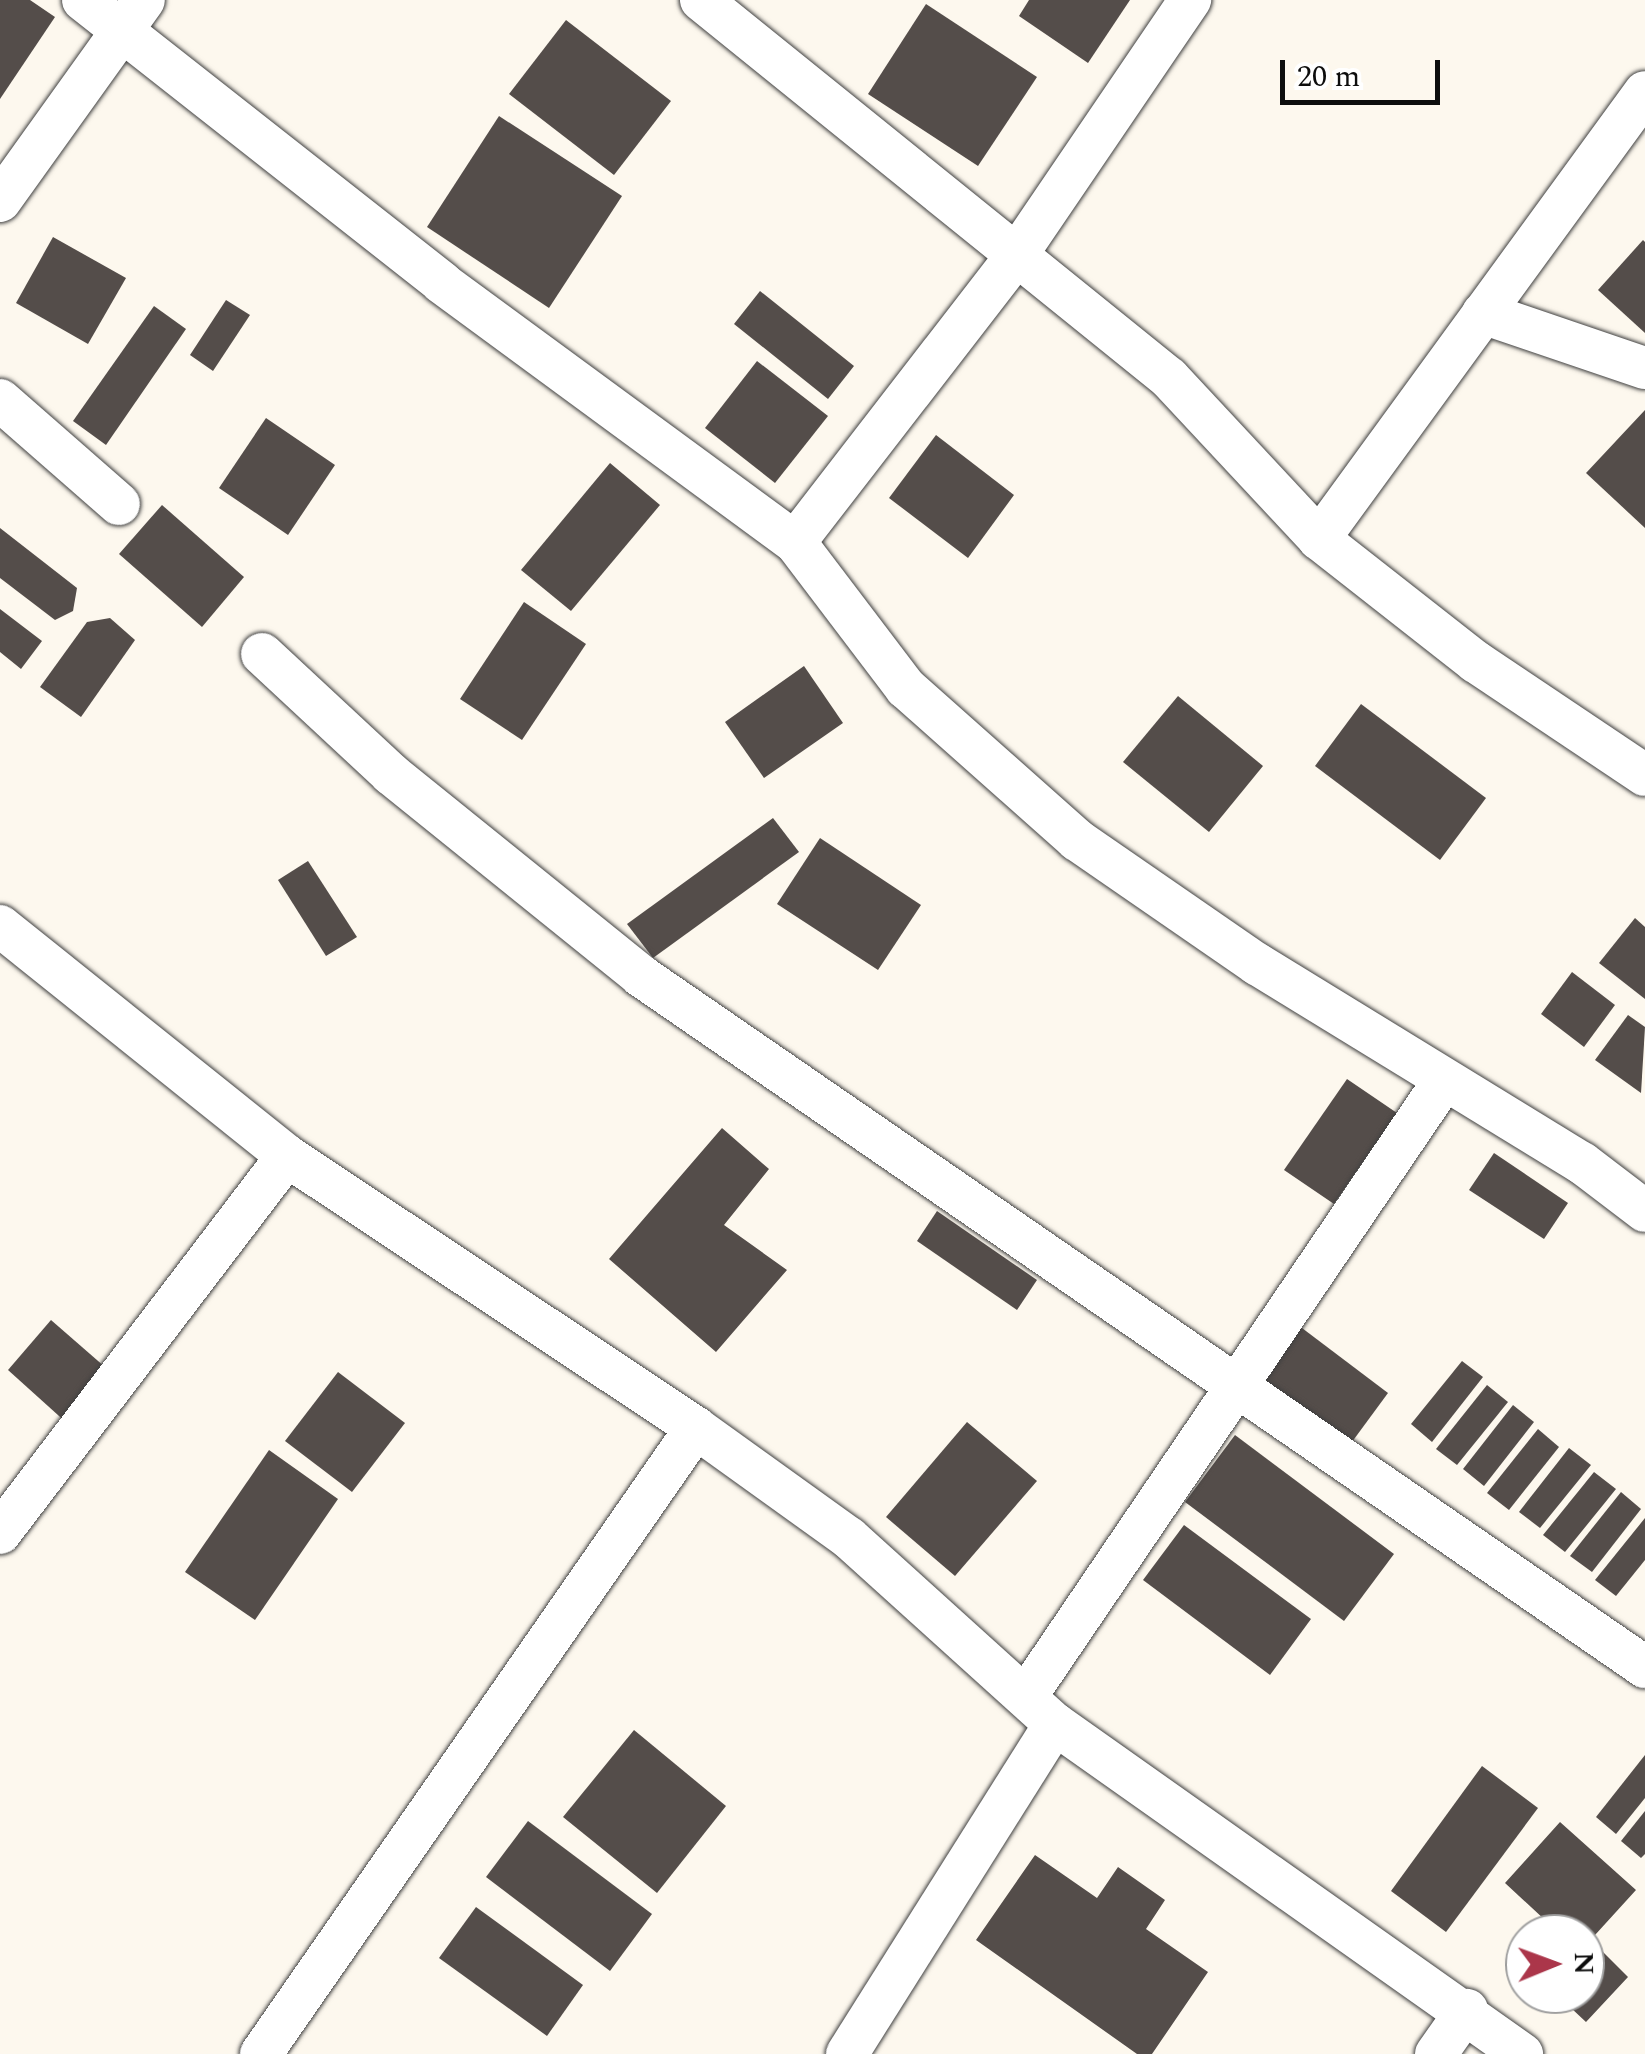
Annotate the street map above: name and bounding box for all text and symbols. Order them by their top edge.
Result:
scale bar [1285,40,1445,102]
text: 20 m [1297,54,1360,100]
north arrow [1505,1914,1605,2014]
text: N [1562,1952,1605,1975]

